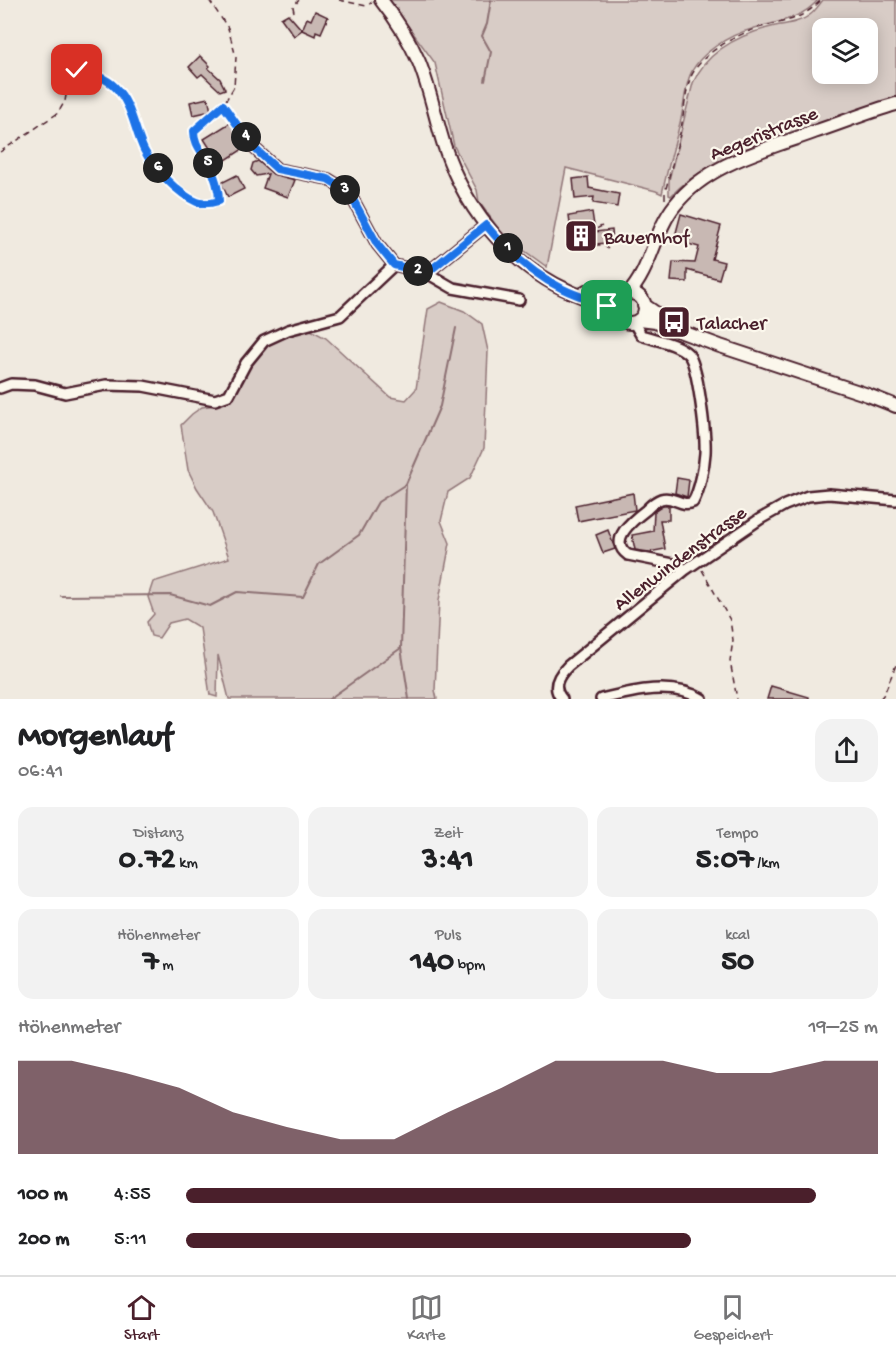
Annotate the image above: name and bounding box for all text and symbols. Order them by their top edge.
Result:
map controls [812,18,878,84]
button: layers [812,18,878,84]
pin [51,44,102,95]
icon: check [60,53,93,86]
street label: Aegeristrasse [707,103,822,167]
pin: 4 [231,122,261,152]
text: 4 [242,127,250,146]
pin: 5 [193,148,223,178]
pin: 6 [143,153,173,183]
text: 5 [204,153,212,172]
text: 6 [154,158,162,177]
pin: 3 [330,175,360,205]
text: 3 [341,180,349,199]
building icon: Bauernhof [563,218,599,254]
place label: Bauernhof [603,228,691,251]
pin: 1 [493,233,523,263]
text: 1 [505,238,511,257]
pin: 2 [403,256,433,286]
text: 2 [414,261,422,280]
pin [581,280,632,331]
icon: arrive [590,289,623,322]
bus stop icon: Talacher [656,304,692,340]
place label: Talacher [696,314,768,337]
street label: Allenwindenstrasse [610,502,752,617]
text: Morgenlauf [18,719,172,757]
button: share [815,719,878,782]
text: 06:41 [18,761,63,784]
text: Distanz [133,825,183,844]
text: Zeit [434,825,462,844]
text: Tempo [717,825,759,844]
text: 0.72 [119,844,176,879]
text: 3:41 [422,844,474,879]
text: 5:07 [696,844,754,879]
text: km [176,855,198,874]
text: /km [754,855,780,874]
text: Höhenmeter [117,927,199,946]
text: Puls [435,927,461,946]
text: kcal [725,927,750,946]
text: 7 [143,946,159,981]
text: 140 [411,946,454,981]
text: 50 [721,946,754,981]
text: m [159,957,174,976]
text: bpm [454,957,485,976]
text: Höhenmeter [18,1017,120,1040]
text: 19–25 m [808,1017,878,1040]
text: 100 m [18,1184,68,1207]
text: 4:55 [114,1184,151,1207]
text: 200 m [18,1229,69,1252]
text: 5:11 [114,1229,147,1252]
tab: Start [124,1291,159,1346]
tab: Karte [407,1291,445,1346]
tab: Gespeichert [694,1291,772,1346]

